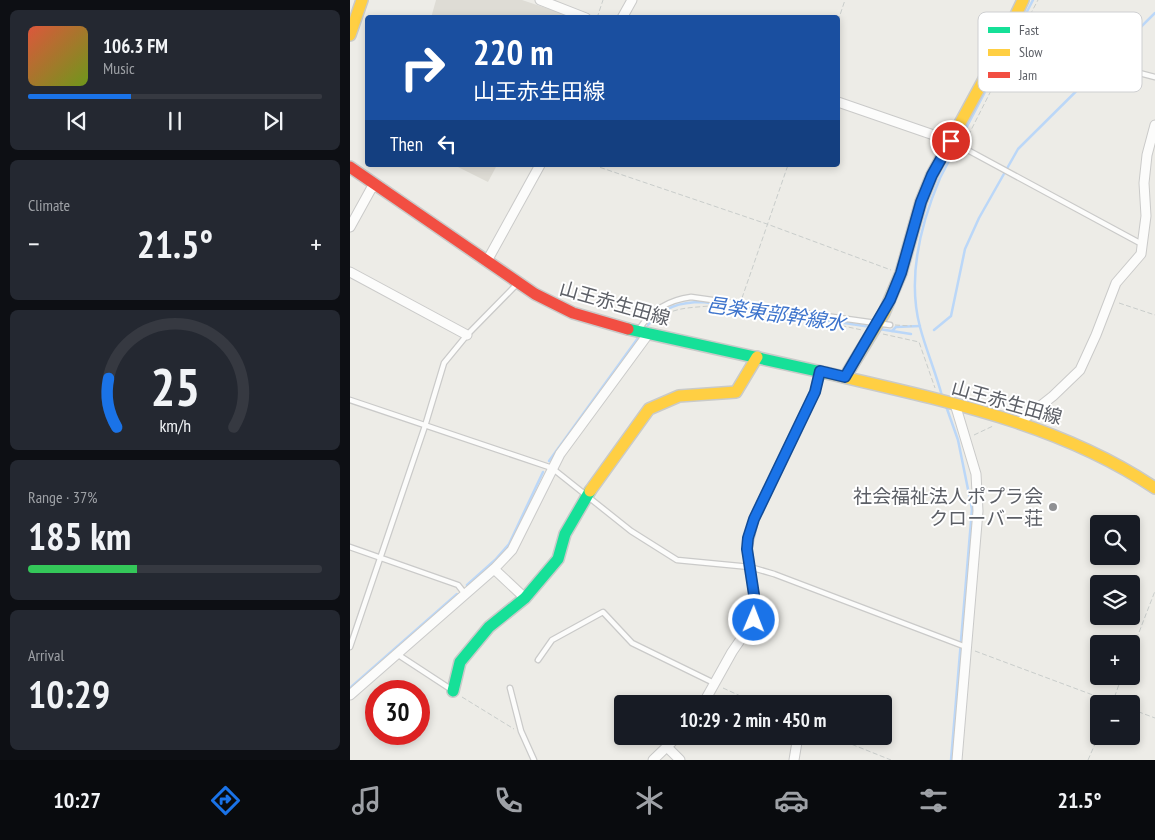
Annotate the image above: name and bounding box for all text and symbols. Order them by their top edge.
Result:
legend [978,12,1142,92]
text: Fast [1019,21,1039,39]
text: 220 m [473,29,554,75]
text: 106.3 FM [103,34,168,58]
icon: right [390,35,455,100]
text: Slow [1019,43,1043,61]
text: Music [103,58,135,78]
text: Jam [1018,66,1037,84]
text: 山王赤生田線 [473,77,605,105]
icon: previous [63,107,91,135]
icon: pause [161,107,189,135]
icon: next [259,107,287,135]
pin [930,120,972,162]
icon: arrive [937,127,965,155]
icon: left [433,130,461,158]
text: Then [390,132,423,156]
text: Climate [28,195,70,215]
text: 21.5° [137,219,213,268]
text: − [28,225,40,262]
text: + [310,225,322,262]
street label: 山王赤生田線 [557,276,673,330]
water label: 邑楽東部幹線水 [705,291,849,337]
text: 25 [150,353,200,420]
street label: 山王赤生田線 [949,375,1065,429]
text: km/h [159,414,191,437]
place label: 社会福祉法人ポプラ会 クローバー荘 [853,484,1043,530]
text: Range · 37% [28,487,97,507]
marker: 社会福祉法人ポプラ会 クローバー荘 [1047,501,1059,513]
text: 185 km [28,511,131,560]
map controls [1090,515,1140,745]
button: search [1090,515,1140,565]
button: layers [1090,575,1140,625]
position arrow [727,593,779,645]
button: + [1090,635,1140,685]
text: Arrival [28,645,64,665]
text: 10:29 [28,669,110,718]
speed limit sign: 30 [365,680,430,745]
button: − [1090,695,1140,745]
text: 10:29 · 2 min · 450 m [680,708,826,732]
icon: directions [208,783,243,818]
icon: music [349,783,384,818]
icon: phone [491,783,526,818]
icon: climate [632,783,667,818]
icon: car [774,783,809,818]
icon: filters [916,783,951,818]
text: 10:27 [53,786,101,814]
text: 21.5° [1057,786,1102,814]

